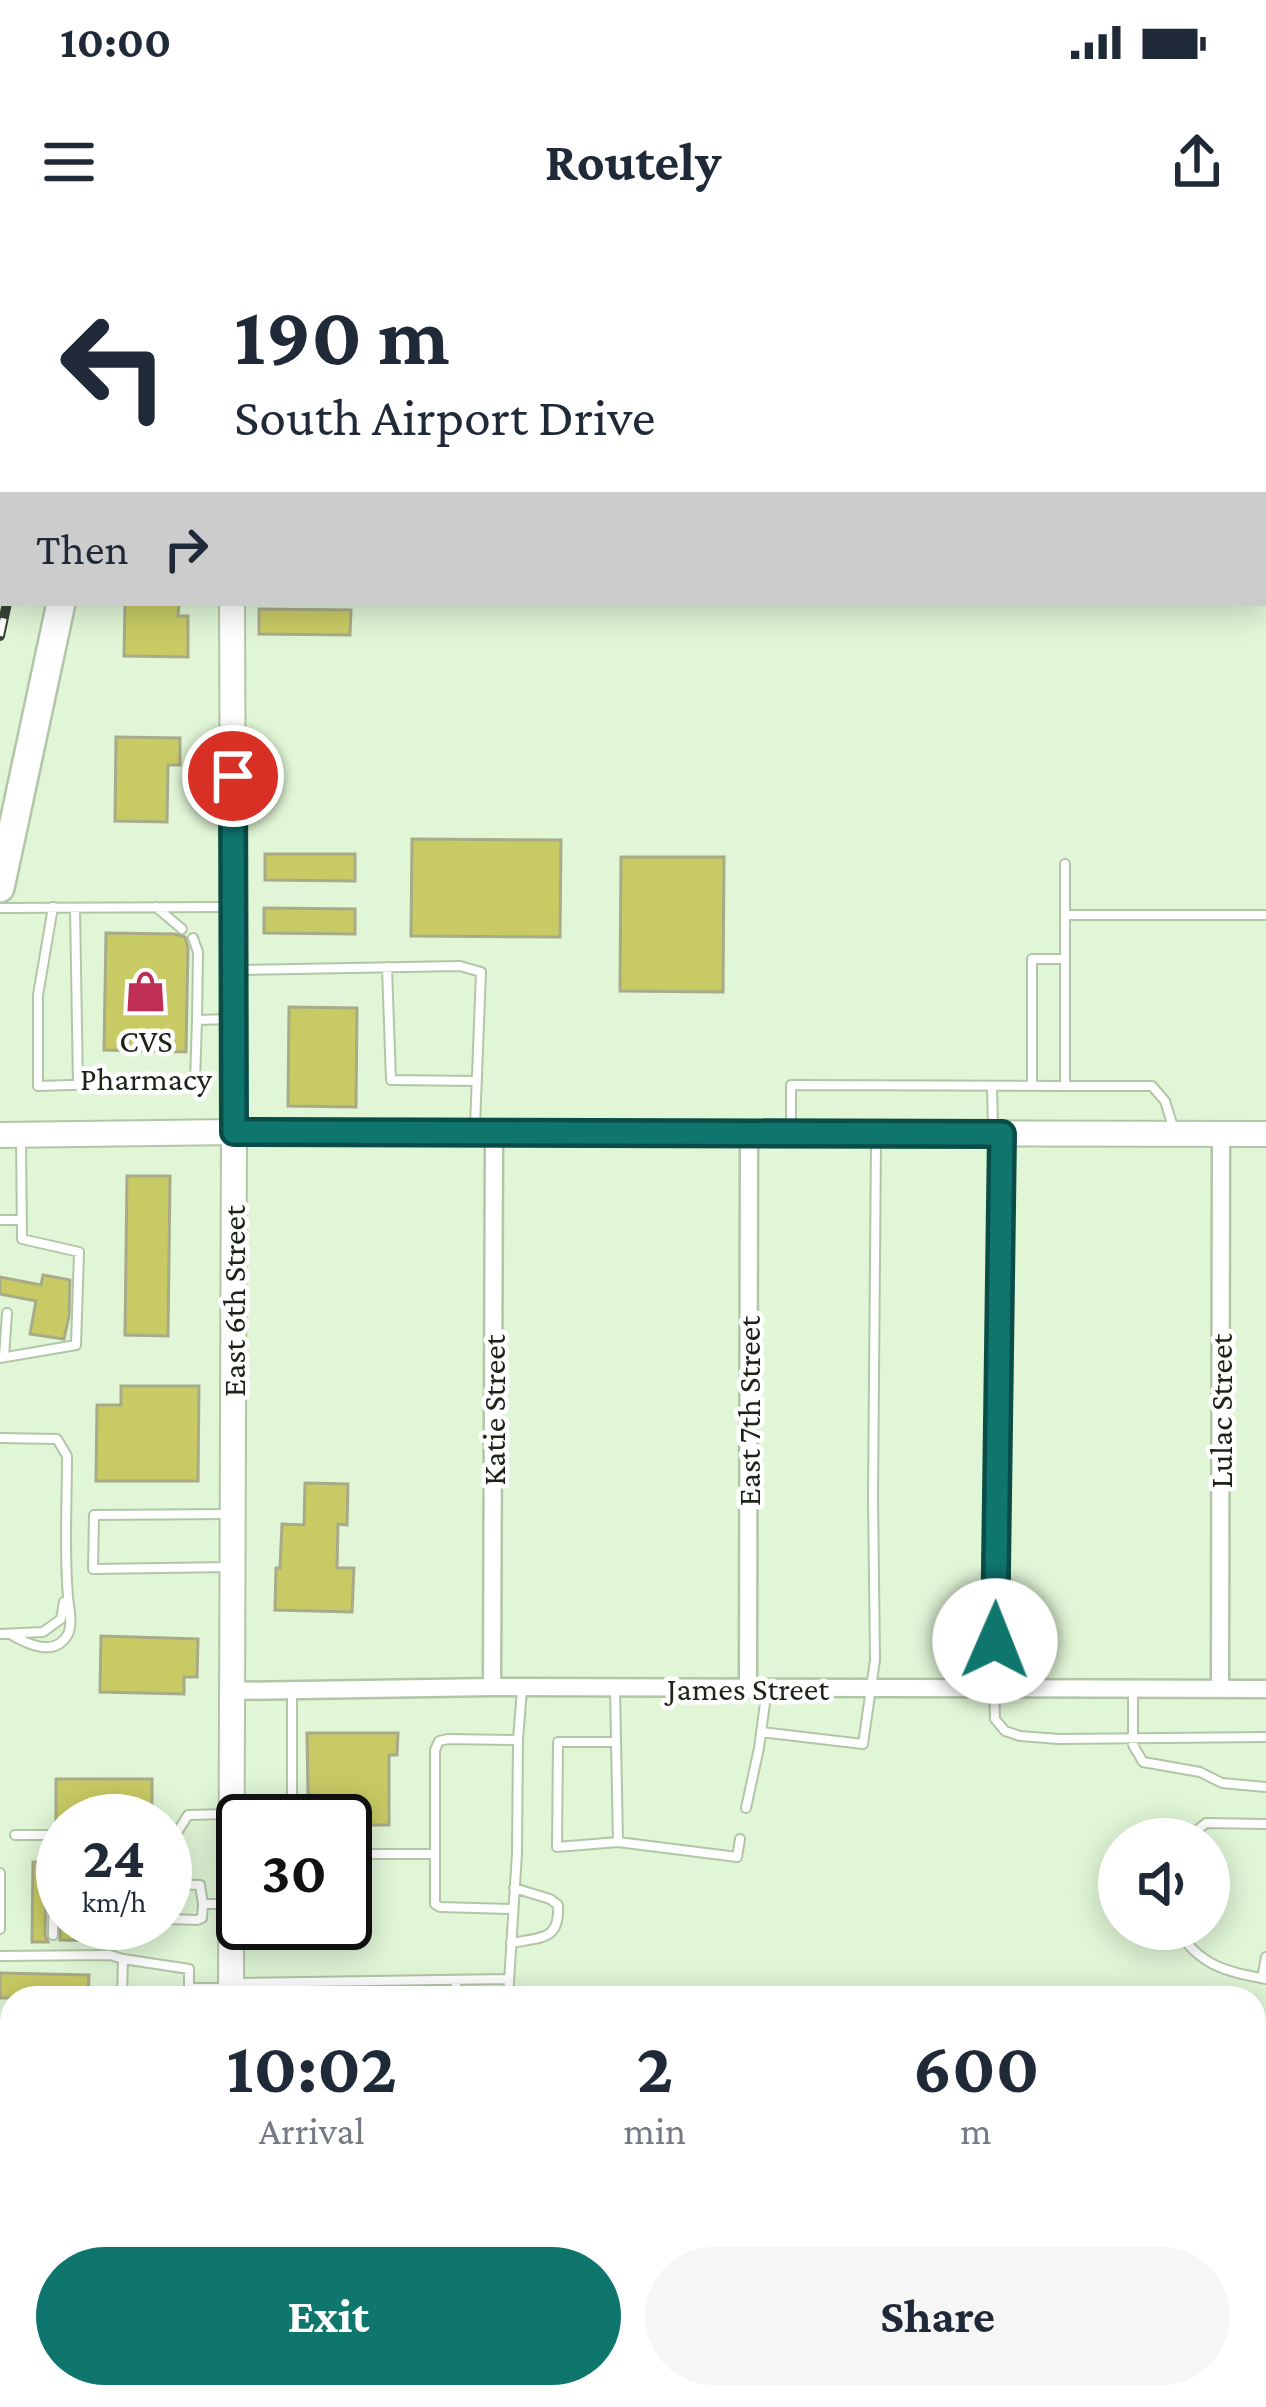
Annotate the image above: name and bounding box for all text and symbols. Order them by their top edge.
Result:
text: 10:00 [60,17,171,67]
icon: menu [36,129,102,195]
icon: share [1164,129,1230,195]
text: Routely [545,132,721,192]
icon: left [36,288,192,444]
text: 190 m [234,289,450,382]
text: South Airport Drive [234,387,655,447]
icon: right [153,516,219,582]
text: Then [36,524,129,574]
pin [182,725,284,827]
icon: arrive [200,743,266,809]
shop icon: CVS Pharmacy [123,969,169,1015]
place label: CVS Pharmacy [80,1022,213,1097]
street label: East 6th Street [215,1204,252,1397]
street label: East 7th Street [730,1315,767,1506]
street label: Lulac Street [1202,1332,1239,1488]
street label: Katie Street [475,1333,512,1486]
position arrow [932,1578,1058,1704]
street label: James Street [664,1670,830,1707]
speed limit sign: 30 [216,1794,372,1950]
map controls [1098,1818,1230,1950]
button: sound [1098,1818,1230,1950]
text: 24 [83,1823,145,1890]
text: km/h [82,1885,146,1918]
text: 10:02 [227,2027,397,2107]
text: 2 [636,2027,673,2107]
text: 600 [913,2027,1039,2107]
text: Arrival [259,2109,365,2152]
text: min [624,2109,686,2152]
text: m [960,2109,992,2152]
button: Exit [36,2247,621,2385]
button: Share [645,2247,1230,2385]

